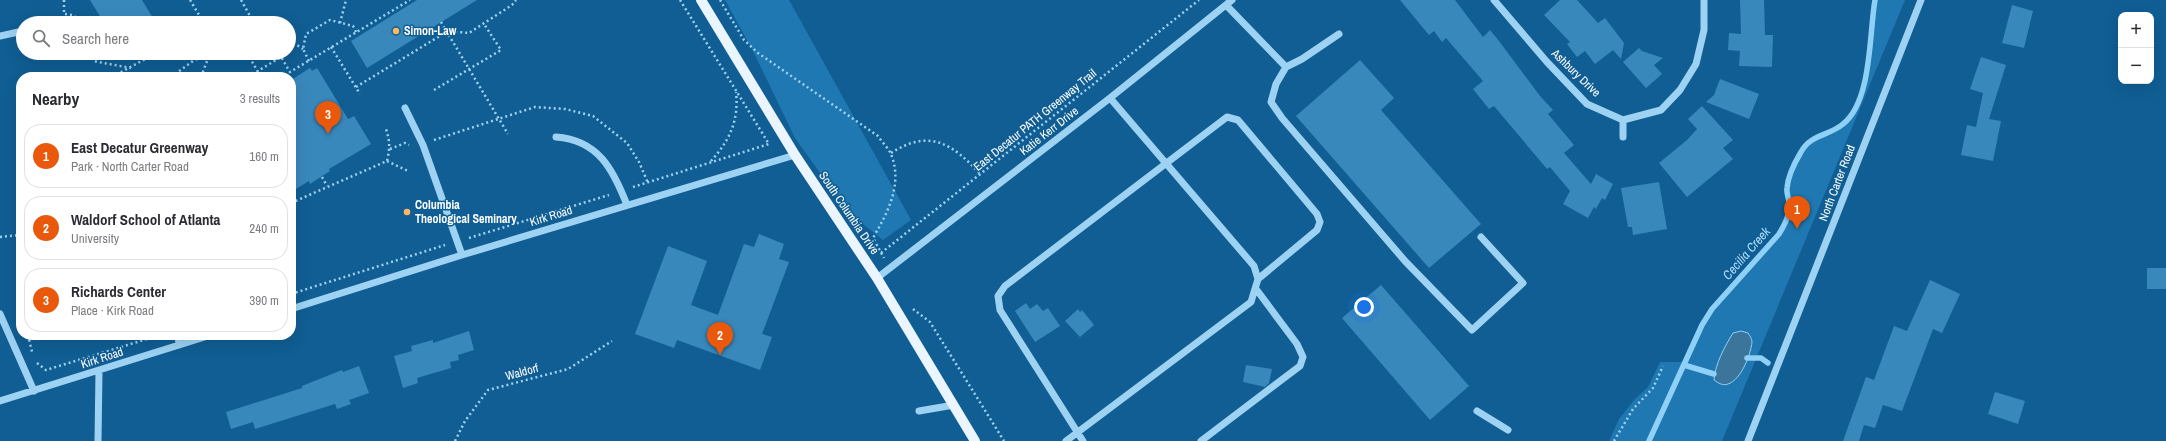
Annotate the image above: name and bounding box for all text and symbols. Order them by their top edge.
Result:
map controls [2118,12,2154,84]
button: + [2118,12,2154,48]
search box [16,16,296,60]
place label: Simon-Law [404,23,457,39]
marker: Simon-Law [391,26,401,36]
icon: search [30,27,52,49]
text: Search here [62,28,129,49]
street label: Ashbury Drive [1547,45,1604,100]
button: − [2118,48,2154,84]
street label: East Decatur PATH Greenway Trail [970,65,1100,175]
text: Nearby [32,87,79,110]
text: 3 results [240,90,280,107]
pin: 3 [315,101,341,134]
street label: Katie Kerr Drive [1016,103,1082,159]
text: East Decatur Greenway [71,137,208,158]
street label: North Carter Road [1815,143,1859,223]
text: 1 [43,148,49,165]
text: 160 m [249,148,279,165]
text: Park · North Carter Road [71,158,189,175]
street label: South Columbia Drive [815,168,883,258]
pin: 1 [1784,196,1810,229]
place label: Columbia Theological Seminary [415,197,517,227]
street label: Kirk Road [528,202,574,230]
marker: Columbia Theological Seminary [402,207,412,217]
text: Waldorf School of Atlanta [71,209,220,230]
text: 2 [43,220,49,237]
text: 240 m [249,220,279,237]
water label: Cecilia Creek [1719,223,1774,283]
text: University [71,230,119,247]
text: Richards Center [71,281,166,302]
text: 3 [43,292,49,309]
text: 390 m [249,292,279,309]
your location [1354,297,1374,317]
text: Place · Kirk Road [71,302,154,319]
pin: 2 [707,322,733,355]
street label: Kirk Road [79,344,125,372]
street label: Waldorf [504,360,541,384]

